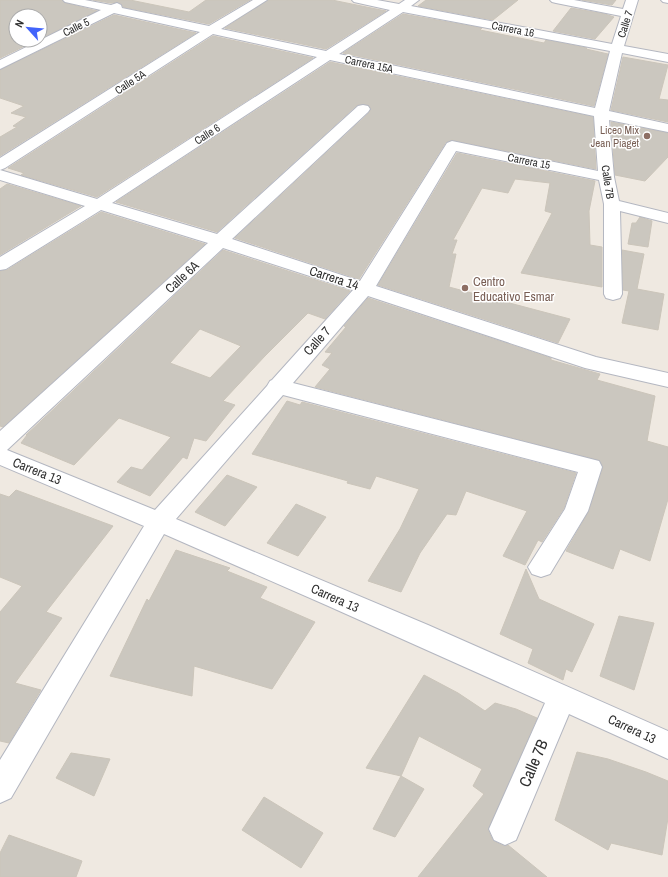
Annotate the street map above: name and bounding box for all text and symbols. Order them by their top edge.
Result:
north arrow [8,8,48,48]
street label: Calle 7 [614,8,636,40]
street label: Calle 5 [60,15,92,39]
text: N [11,17,27,30]
street label: Carrera 16 [491,18,535,40]
street label: Carrera 15A [344,52,395,76]
street label: Calle 5A [112,66,149,97]
street label: Calle 6 [191,120,223,148]
place label: Liceo Mix Jean Piaget [591,123,639,150]
marker: Liceo Mix Jean Piaget [642,131,652,141]
street label: Carrera 15 [507,150,551,172]
street label: Calle 7B [598,164,618,200]
street label: Calle 6A [161,256,203,297]
street label: Carrera 14 [307,262,361,294]
place label: Centro Educativo Esmar [473,273,555,305]
marker: Centro Educativo Esmar [460,283,470,293]
street label: Calle 7 [300,323,334,359]
street label: Carrera 13 [10,454,64,488]
street label: Carrera 13 [308,580,362,616]
street label: Carrera 13 [605,711,659,747]
street label: Calle 7B [513,736,553,790]

